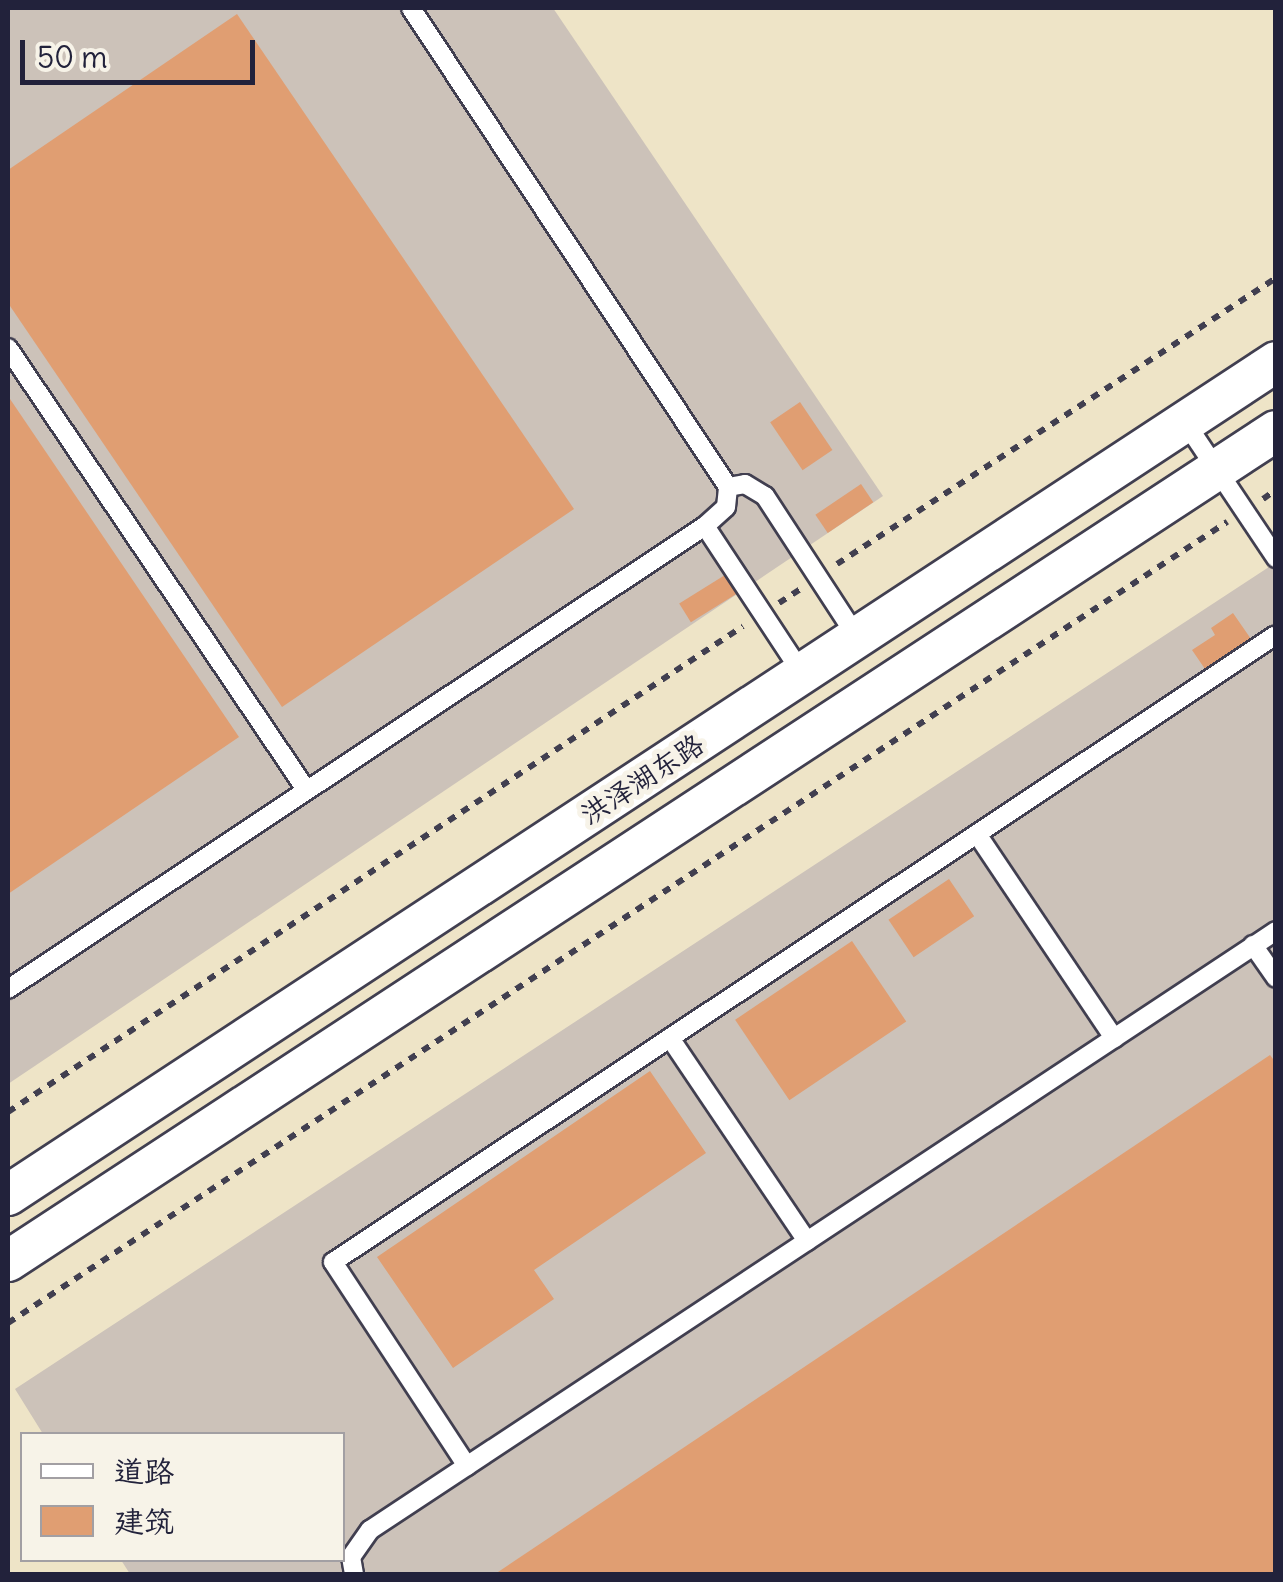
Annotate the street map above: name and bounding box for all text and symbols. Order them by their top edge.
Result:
scale bar [25,20,260,82]
text: 50 m [37,38,107,76]
street label: 洪泽湖东路 [574,727,710,831]
legend [20,1432,345,1562]
text: 道路 [114,1452,174,1490]
text: 建筑 [114,1502,174,1540]

